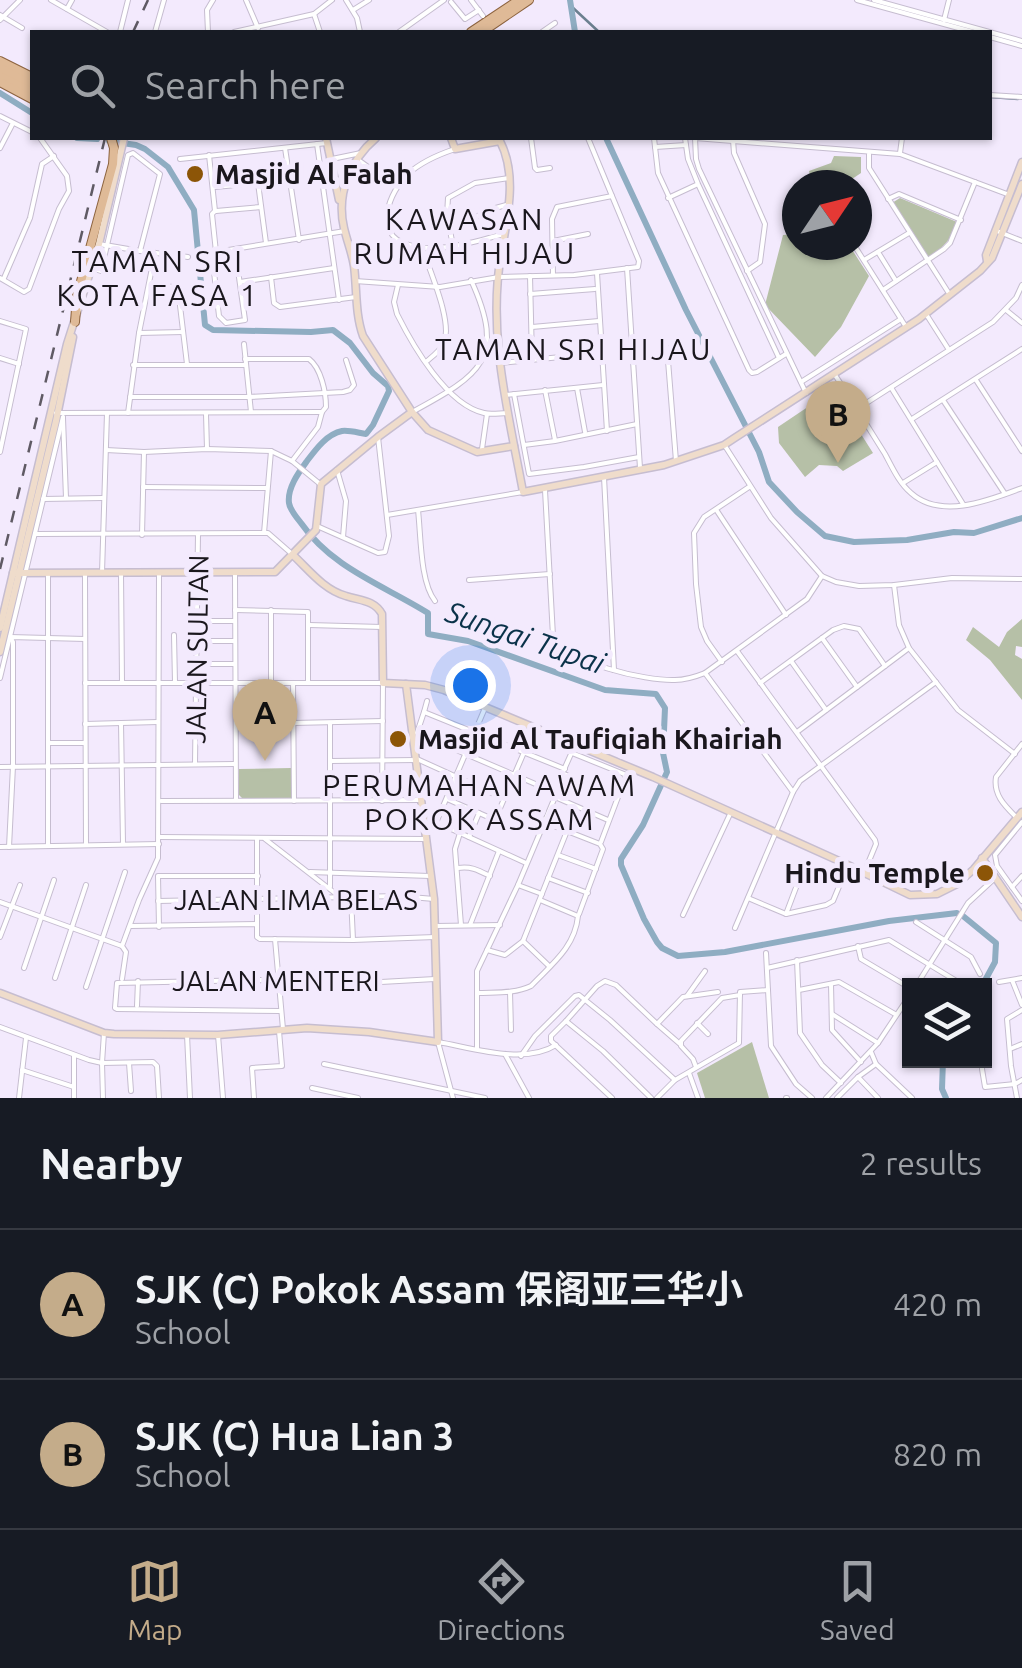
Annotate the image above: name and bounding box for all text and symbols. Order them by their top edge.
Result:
search box [30,30,992,140]
icon: search [65,58,120,113]
text: Search here [145,64,346,106]
place label: Masjid Al Falah [215,158,413,189]
marker: Masjid Al Falah [184,163,206,185]
north arrow [782,170,872,260]
district label: KAWASAN RUMAH HIJAU [353,202,577,270]
district label: TAMAN SRI KOTA FASA 1 [57,244,259,312]
district label: TAMAN SRI HIJAU [435,332,713,366]
pin: B [806,380,870,463]
street label: JALAN SULTAN [179,554,214,744]
water label: Sungai Tupai [441,594,611,681]
your location [445,660,496,711]
pin: A [232,678,298,761]
place label: Masjid Al Taufiqiah Khairiah [418,723,783,754]
marker: Masjid Al Taufiqiah Khairiah [387,728,409,750]
district label: PERUMAHAN AWAM POKOK ASSAM [322,768,638,836]
place label: Hindu Temple [784,857,965,888]
marker: Hindu Temple [974,862,996,884]
street label: JALAN LIMA BELAS [174,884,418,915]
street label: JALAN MENTERI [172,965,380,996]
map controls [902,978,992,1068]
button: layers [902,978,992,1068]
text: Nearby [40,1140,183,1187]
text: 2 results [860,1145,982,1181]
text: SJK (C) Pokok Assam 保阁亚三华小 [135,1268,743,1310]
text: A [61,1286,84,1322]
text: 420 m [893,1286,982,1322]
text: School [135,1314,231,1350]
text: SJK (C) Hua Lian 3 [135,1415,454,1457]
text: B [62,1436,83,1472]
text: 820 m [893,1436,982,1472]
text: School [135,1457,231,1493]
tab: Map [127,1554,183,1645]
tab: Directions [437,1554,565,1645]
tab: Saved [820,1554,895,1645]

